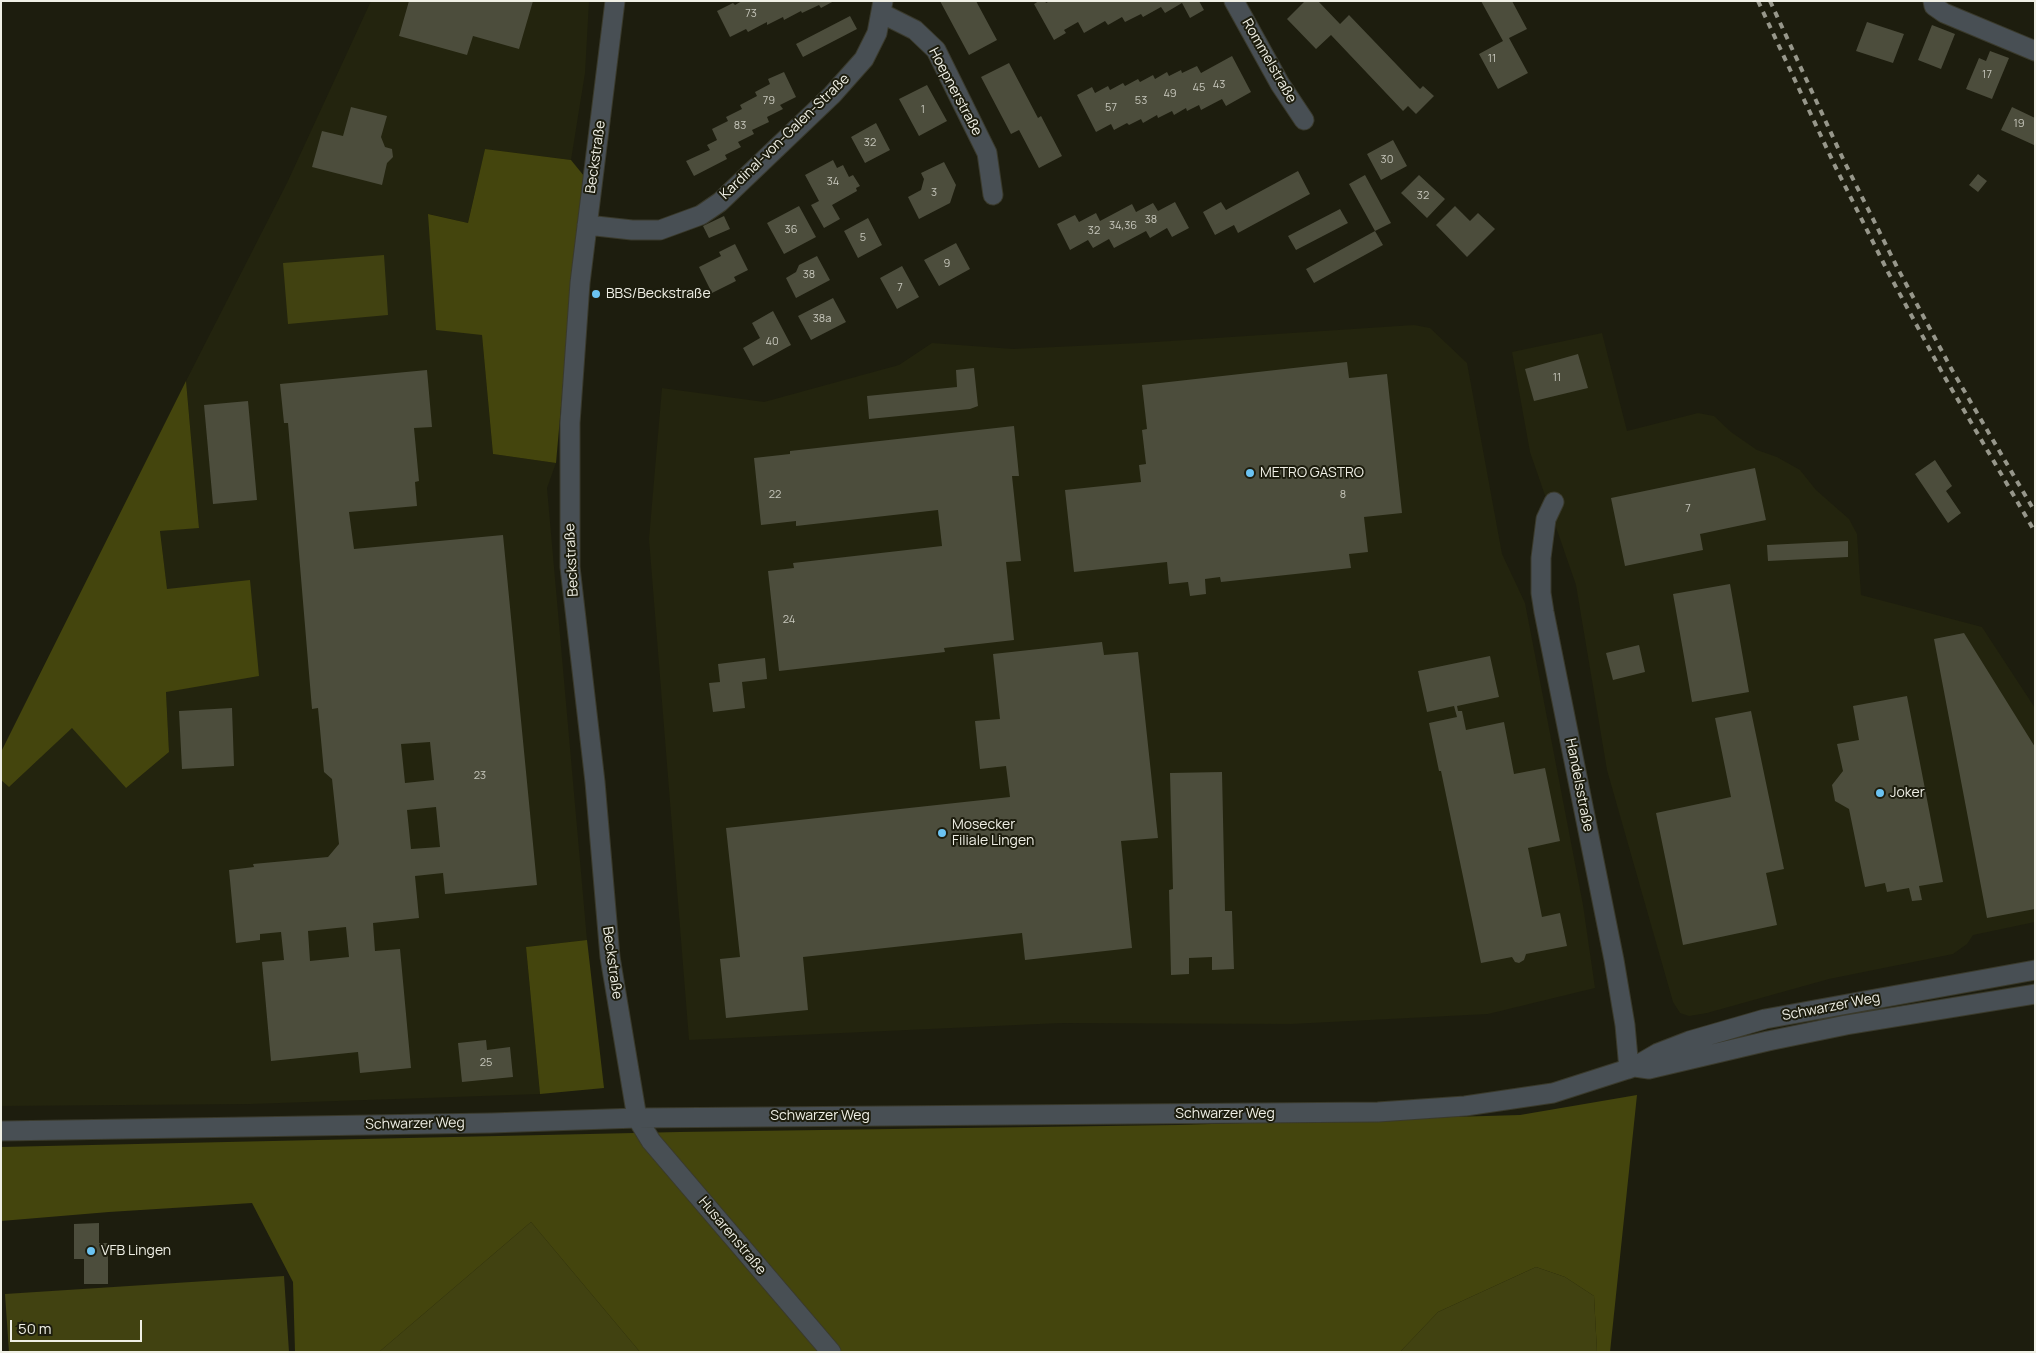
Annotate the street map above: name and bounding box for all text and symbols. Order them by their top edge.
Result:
house number: 73 [745,7,757,21]
street label: Rommelstraße [1238,16,1300,106]
street label: Hoepnerstraße [925,45,985,139]
house number: 11 [1488,52,1496,66]
house number: 17 [1982,68,1992,82]
street label: Kardinal-von-Galen-Straße [717,71,853,203]
house number: 43 [1213,78,1225,92]
house number: 45 [1193,81,1205,95]
house number: 49 [1163,87,1177,101]
house number: 79 [763,94,775,108]
house number: 53 [1135,94,1147,108]
house number: 57 [1105,101,1117,115]
house number: 1 [921,103,925,117]
house number: 19 [2013,117,2025,131]
street label: Beckstraße [583,119,609,195]
house number: 83 [734,119,746,133]
house number: 32 [864,136,876,150]
house number: 30 [1381,153,1393,167]
house number: 34 [827,175,839,189]
house number: 3 [931,186,937,200]
house number: 32 [1417,189,1429,203]
house number: 38 [1145,213,1157,227]
house number: 34,36 [1109,219,1137,233]
house number: 36 [785,223,797,237]
house number: 32 [1088,224,1100,238]
house number: 5 [860,231,866,245]
house number: 9 [944,257,950,271]
house number: 38 [803,268,815,282]
house number: 7 [897,281,903,295]
place label: BBS/Beckstraße [606,286,711,302]
marker: BBS/Beckstraße [590,288,602,300]
house number: 38a [813,312,831,326]
house number: 40 [765,335,779,349]
house number: 11 [1553,371,1561,385]
place label: METRO GASTRO [1260,465,1364,481]
marker: METRO GASTRO [1244,467,1256,479]
house number: 22 [769,488,781,502]
house number: 8 [1340,488,1346,502]
house number: 7 [1685,502,1691,516]
street label: Beckstraße [562,523,582,597]
house number: 24 [783,613,795,627]
street label: Handelsstraße [1562,737,1596,833]
house number: 23 [474,769,486,783]
place label: Joker [1890,785,1925,801]
marker: Joker [1874,787,1886,799]
place label: Mosecker Filiale Lingen [952,817,1034,850]
marker: Mosecker Filiale Lingen [936,827,948,839]
street label: Beckstraße [599,925,625,1001]
street label: Schwarzer Weg [1781,989,1881,1025]
house number: 25 [480,1056,492,1070]
street label: Schwarzer Weg [1175,1106,1275,1122]
street label: Schwarzer Weg [770,1108,870,1124]
street label: Schwarzer Weg [365,1115,465,1133]
street label: Husarenstraße [695,1194,769,1278]
place label: VFB Lingen [101,1243,171,1259]
marker: VFB Lingen [85,1245,97,1257]
scale bar [12,1310,145,1342]
text: 50 m [18,1318,52,1339]

